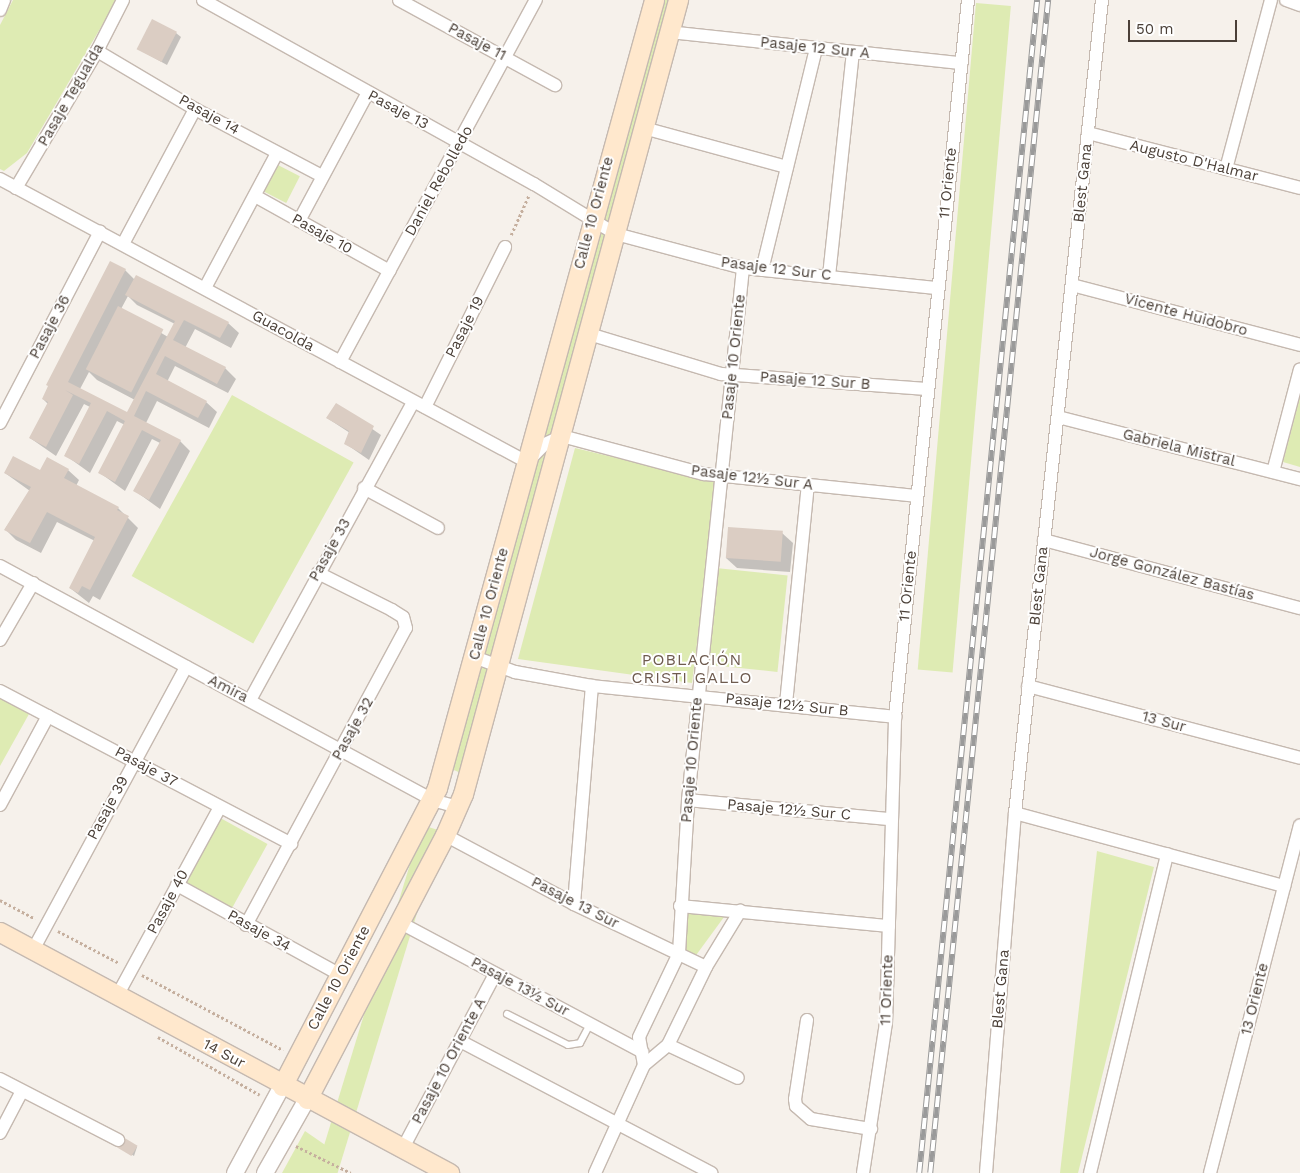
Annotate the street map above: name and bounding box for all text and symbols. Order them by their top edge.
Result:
scale bar [1130,10,1239,42]
street label: Pasaje 11 [445,19,509,65]
text: 50 m [1136,20,1173,38]
street label: Pasaje 12 Sur A [759,33,871,63]
street label: Pasaje Tegualda [34,40,108,150]
street label: Pasaje 13 [364,86,432,134]
street label: Pasaje 14 [175,91,243,139]
street label: Daniel Rebolledo [401,122,477,240]
street label: Augusto D'Halmar [1128,136,1260,186]
street label: Blest Gana [1070,143,1096,223]
street label: 11 Oriente [935,147,961,219]
street label: Calle 10 Oriente [570,155,618,271]
street label: Pasaje 10 [288,210,356,258]
street label: Pasaje 12 Sur C [719,253,833,285]
street label: Vicente Huidobro [1122,290,1250,340]
street label: Pasaje 36 [26,292,74,362]
street label: Pasaje 19 [442,293,488,361]
street label: Pasaje 10 Oriente [718,293,750,421]
street label: Guacolda [249,307,317,355]
street label: Pasaje 12 Sur B [759,368,871,394]
street label: Gabriela Mistral [1121,425,1237,471]
street label: Pasaje 12½ Sur A [689,461,815,495]
street label: Pasaje 33 [305,515,355,585]
street label: Jorge González Bastías [1088,543,1256,605]
street label: Calle 10 Oriente [465,546,513,662]
street label: Blest Gana [1026,546,1052,626]
street label: 11 Oriente [895,550,921,622]
district label: POBLACIÓN CRISTI GALLO [630,650,754,688]
street label: Amira [205,671,251,707]
street label: Pasaje 12½ Sur B [724,690,850,720]
street label: Pasaje 32 [328,694,378,764]
street label: Pasaje 10 Oriente [678,696,706,824]
street label: 13 Sur [1140,708,1188,736]
street label: Pasaje 37 [112,743,180,791]
street label: Pasaje 39 [84,773,132,843]
street label: Pasaje 12½ Sur C [726,796,852,824]
street label: Pasaje 40 [144,867,192,937]
street label: Pasaje 13 Sur [528,873,622,933]
street label: Pasaje 34 [224,906,294,956]
street label: Calle 10 Oriente [304,923,374,1033]
street label: Blest Gana [989,949,1013,1029]
street label: Pasaje 13½ Sur [468,953,572,1021]
street label: 11 Oriente [877,954,897,1026]
street label: 13 Oriente [1237,961,1273,1037]
street label: Pasaje 10 Oriente A [408,994,490,1128]
street label: 14 Sur [200,1035,248,1073]

